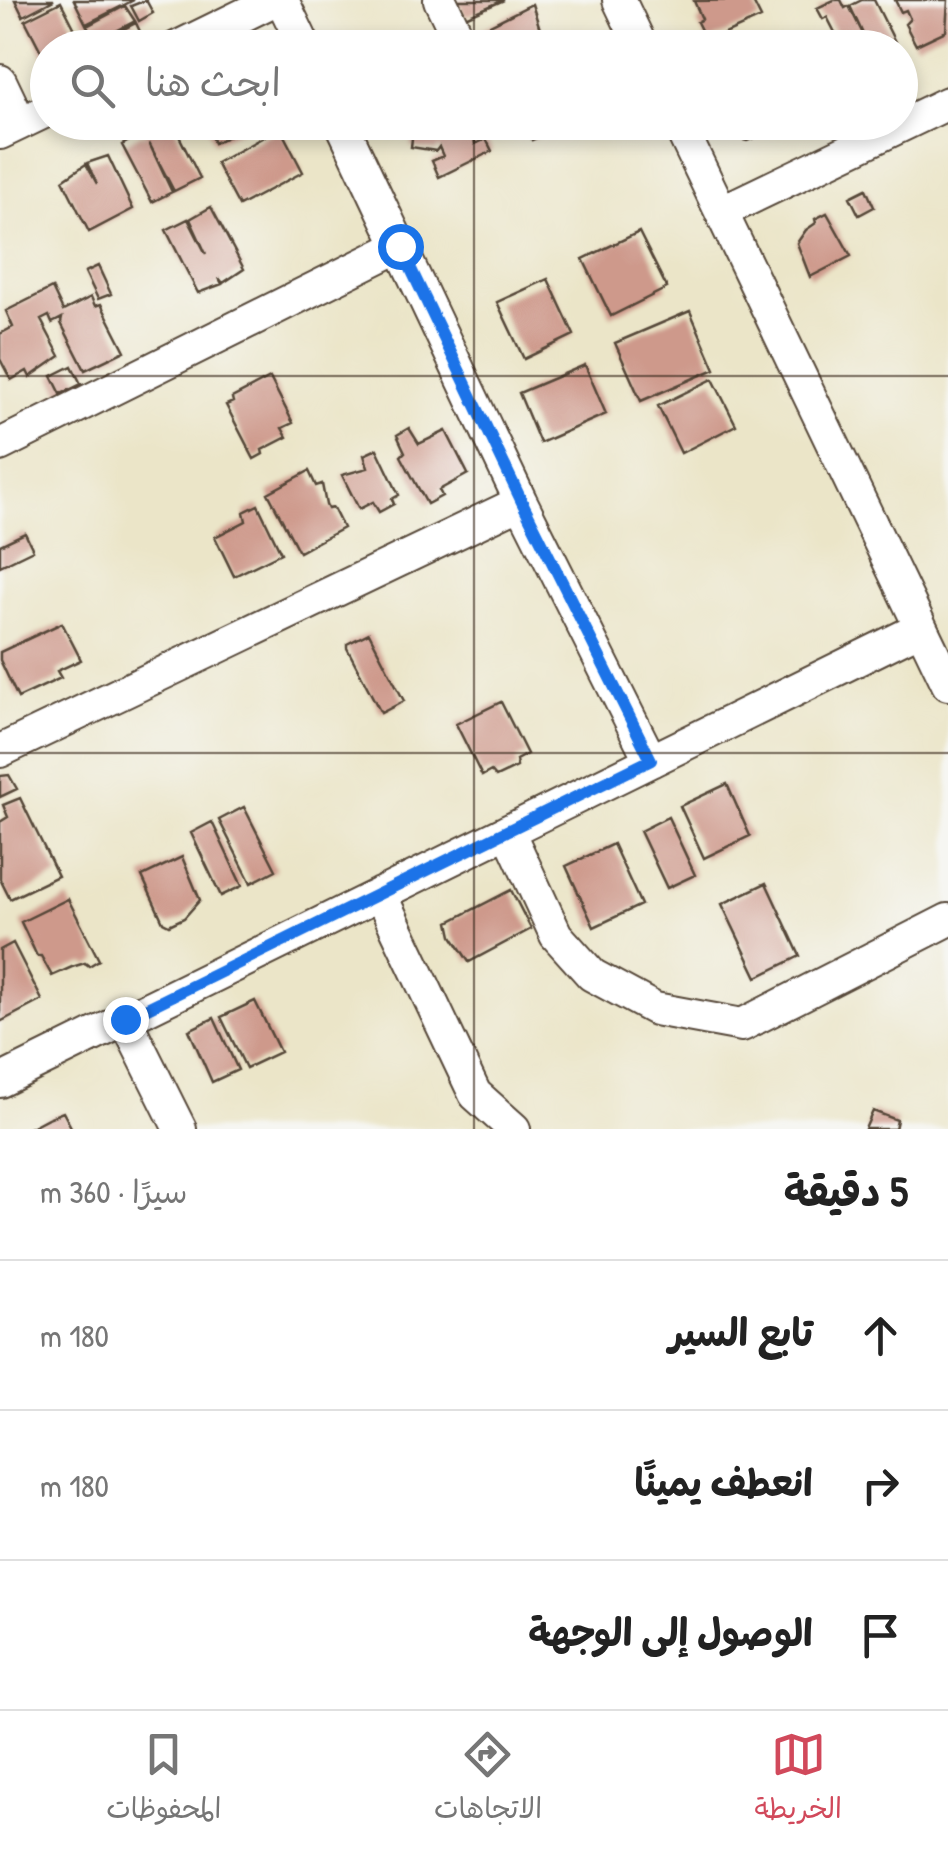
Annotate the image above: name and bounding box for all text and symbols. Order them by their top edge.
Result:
search box [30,30,918,140]
text: ابحث هنا [145,56,281,108]
icon: search [65,58,120,113]
route start [378,224,424,270]
route end [103,997,149,1043]
text: 5 دقيقة [784,1162,908,1219]
text: سيرًا · 360 m [40,1170,187,1213]
text: تابع السير [669,1306,813,1358]
icon: ahead [853,1308,908,1363]
text: 180 m [40,1314,109,1357]
text: انعطف يمينًا [635,1456,813,1508]
icon: right [853,1458,908,1513]
text: 180 m [40,1464,109,1507]
text: الوصول إلى الوجهة [528,1606,813,1658]
icon: arrive [853,1608,908,1663]
tab: المحفوظات [106,1727,222,1833]
tab: الاتجاهات [434,1727,542,1833]
tab: الخريطة [754,1727,842,1833]

